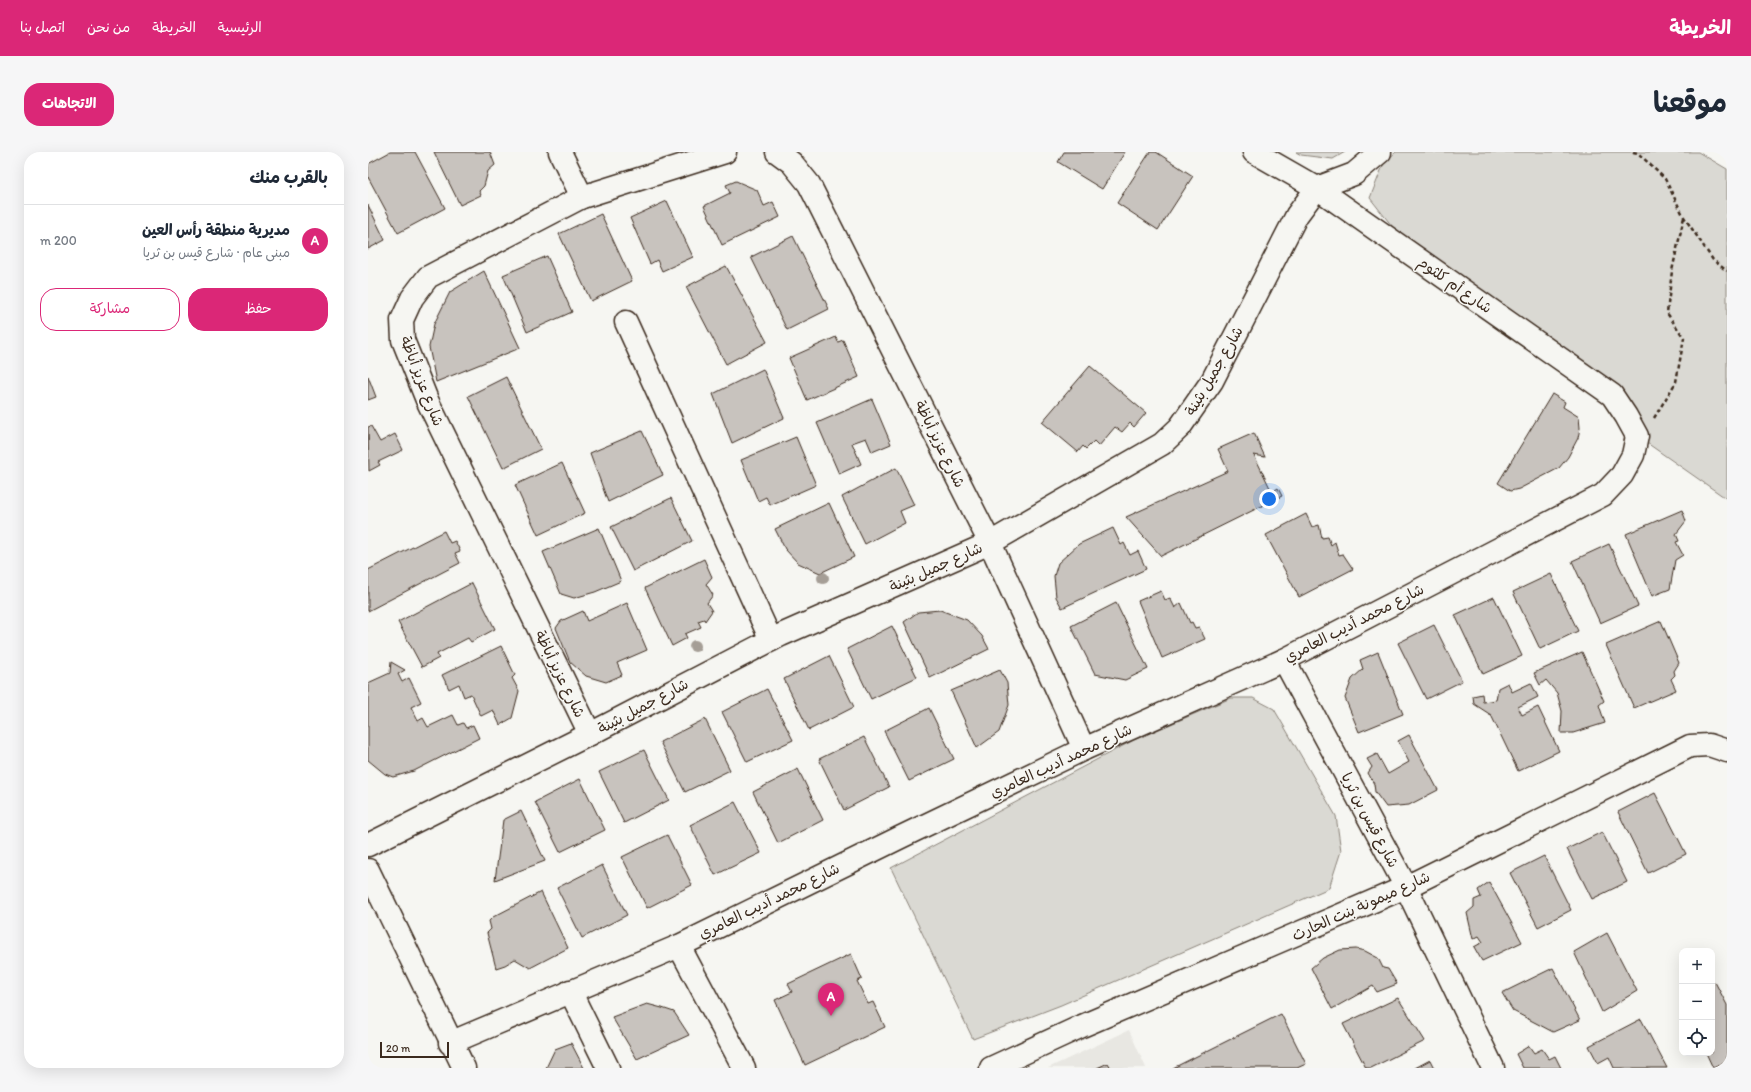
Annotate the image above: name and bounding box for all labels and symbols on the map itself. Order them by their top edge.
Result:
street label: شارع أم كلثوم [1413,253,1496,320]
street label: شارع جميل بثينة [1181,323,1248,419]
street label: شارع عزيز أباظة [396,334,447,429]
street label: شارع عزيز أباظة [910,397,969,491]
your location [1259,489,1279,509]
street label: شارع جميل بثينة [887,538,986,596]
street label: شارع محمد أديب العامري [1281,580,1428,668]
street label: شارع عزيز أباظة [530,627,589,721]
street label: شارع جميل بثينة [595,675,692,738]
street label: شارع محمد أديب العامري [987,720,1136,804]
street label: شارع قيس بن ثريا [1337,769,1403,871]
street label: شارع محمد أديب العامري [696,859,843,945]
street label: شارع ميمونة بنت الحارث [1289,867,1433,945]
pin: A [818,983,844,1016]
scale bar [380,1040,449,1059]

